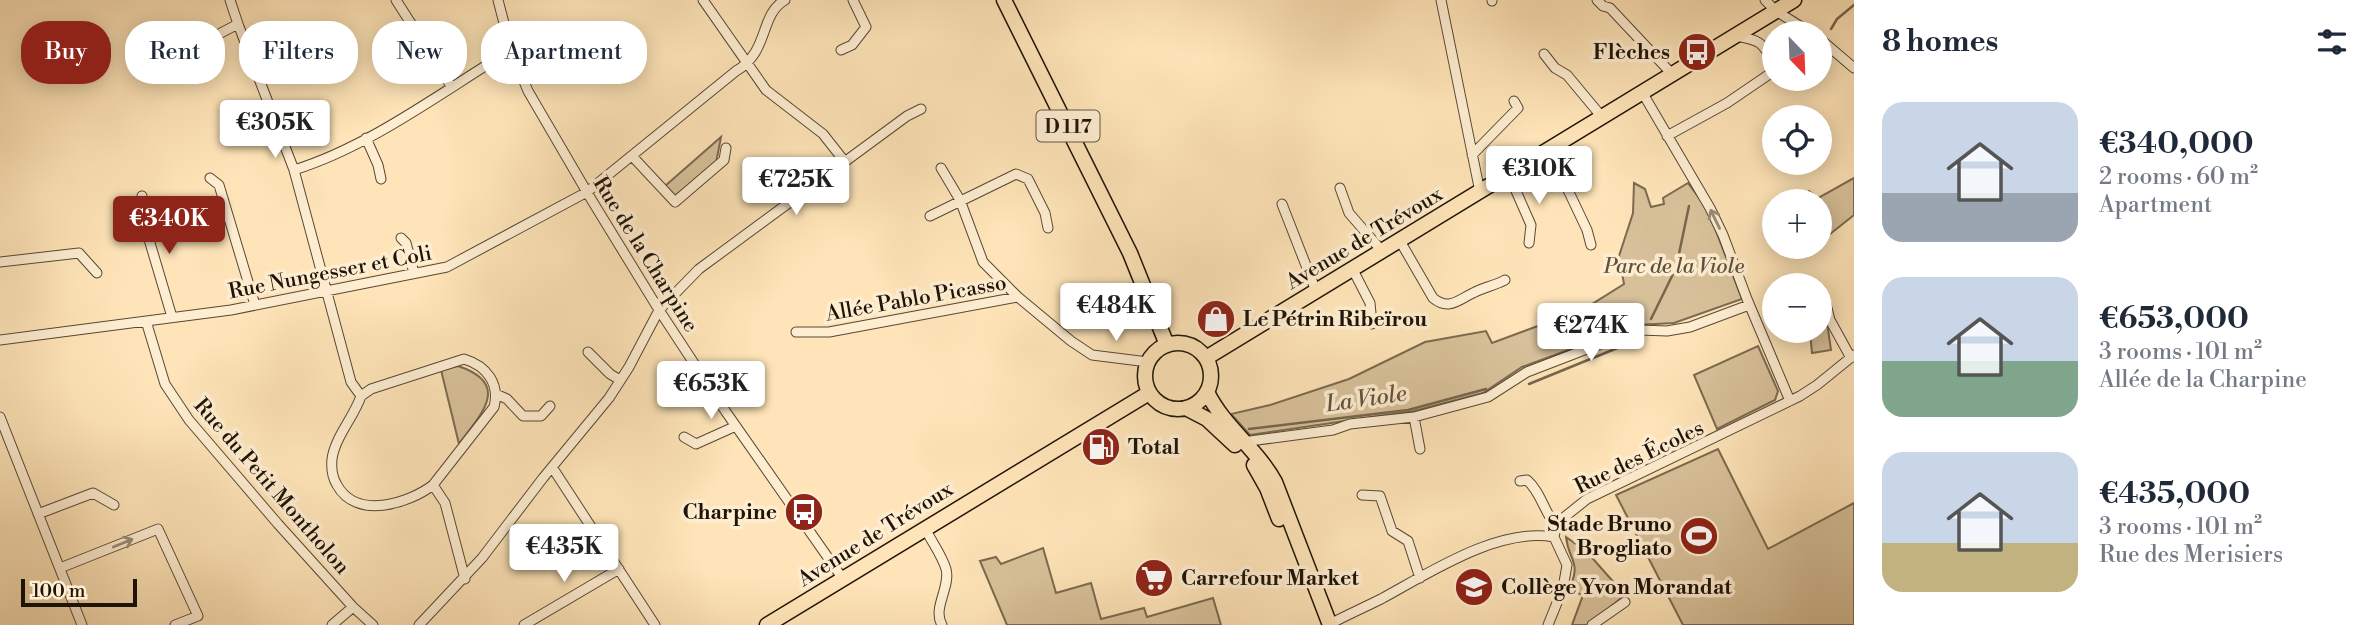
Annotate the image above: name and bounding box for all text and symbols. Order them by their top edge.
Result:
chip: Buy [21,21,111,84]
chip: Rent [125,21,225,84]
chip: Filters [239,21,358,84]
chip: New [372,21,467,84]
chip: Apartment [481,21,647,84]
north arrow [1762,21,1832,91]
map controls [1762,21,1832,343]
text: 8 homes [1882,23,1998,61]
icon: filters [2313,23,2351,61]
bus stop icon: Flèches [1676,31,1718,73]
place label: Flèches [1593,40,1670,66]
pin: €305K [226,100,324,160]
button: locate [1762,105,1832,175]
text: €305K [236,109,314,137]
road number: D 117 [1036,110,1100,142]
text: €340,000 [2099,125,2254,163]
icon: home [1938,130,2022,214]
pin: €310K [1490,146,1588,206]
text: €310K [1502,155,1576,183]
pin: €725K [747,158,845,217]
text: 2 rooms · 60 m² [2099,163,2258,191]
text: €725K [758,166,834,194]
street label: Rue de la Charpine [587,172,704,337]
street label: Avenue de Trévoux [1281,182,1448,296]
button: + [1762,189,1832,259]
text: Apartment [2099,191,2212,219]
pin: €340K [120,196,218,256]
text: €340K [129,205,209,233]
one-way arrow [1708,209,1722,230]
street label: Rue Nungesser et Coli [226,240,434,305]
park label: Parc de la Viole [1603,254,1744,280]
street label: Allée Pablo Picasso [823,270,1009,328]
button: − [1762,273,1832,343]
pin: €484K [1067,284,1165,343]
text: €484K [1076,292,1156,320]
shop icon: Le Pétrin Ribeïrou [1195,298,1237,340]
text: €653,000 [2099,300,2249,338]
pin: €274K [1542,304,1640,363]
icon: home [1938,305,2022,389]
place label: Le Pétrin Ribeïrou [1243,307,1427,333]
text: €274K [1553,312,1629,340]
text: 3 rooms · 101 m² [2099,338,2262,366]
pin: €653K [662,362,760,421]
text: Allée de la Charpine [2099,366,2307,394]
text: €653K [673,370,749,398]
water label: La Viole [1323,379,1409,419]
street label: Rue du Petit Montholon [188,393,355,580]
street label: Rue des Écoles [1570,414,1708,500]
fuel station icon: Total [1080,426,1122,468]
place label: Total [1128,435,1180,461]
text: €435,000 [2099,475,2250,513]
street label: Avenue de Trévoux [792,476,958,594]
icon: home [1938,480,2022,564]
bus stop icon: Charpine [783,491,825,533]
place label: Charpine [683,500,777,526]
place label: Stade Bruno Brogliato [1547,512,1672,562]
text: 3 rooms · 101 m² [2099,513,2262,541]
sports icon: Stade Bruno Brogliato [1678,515,1720,557]
pin: €435K [515,524,613,584]
text: €435K [525,533,603,561]
one-way arrow [112,535,133,548]
text: Rue des Merisiers [2099,541,2283,569]
supermarket icon: Carrefour Market [1133,557,1175,599]
place label: Carrefour Market [1181,566,1359,592]
school or university icon: Collège Yvon Morandat [1453,566,1495,608]
place label: Collège Yvon Morandat [1501,575,1732,601]
scale bar [21,576,136,608]
text: 100 m [32,579,85,603]

